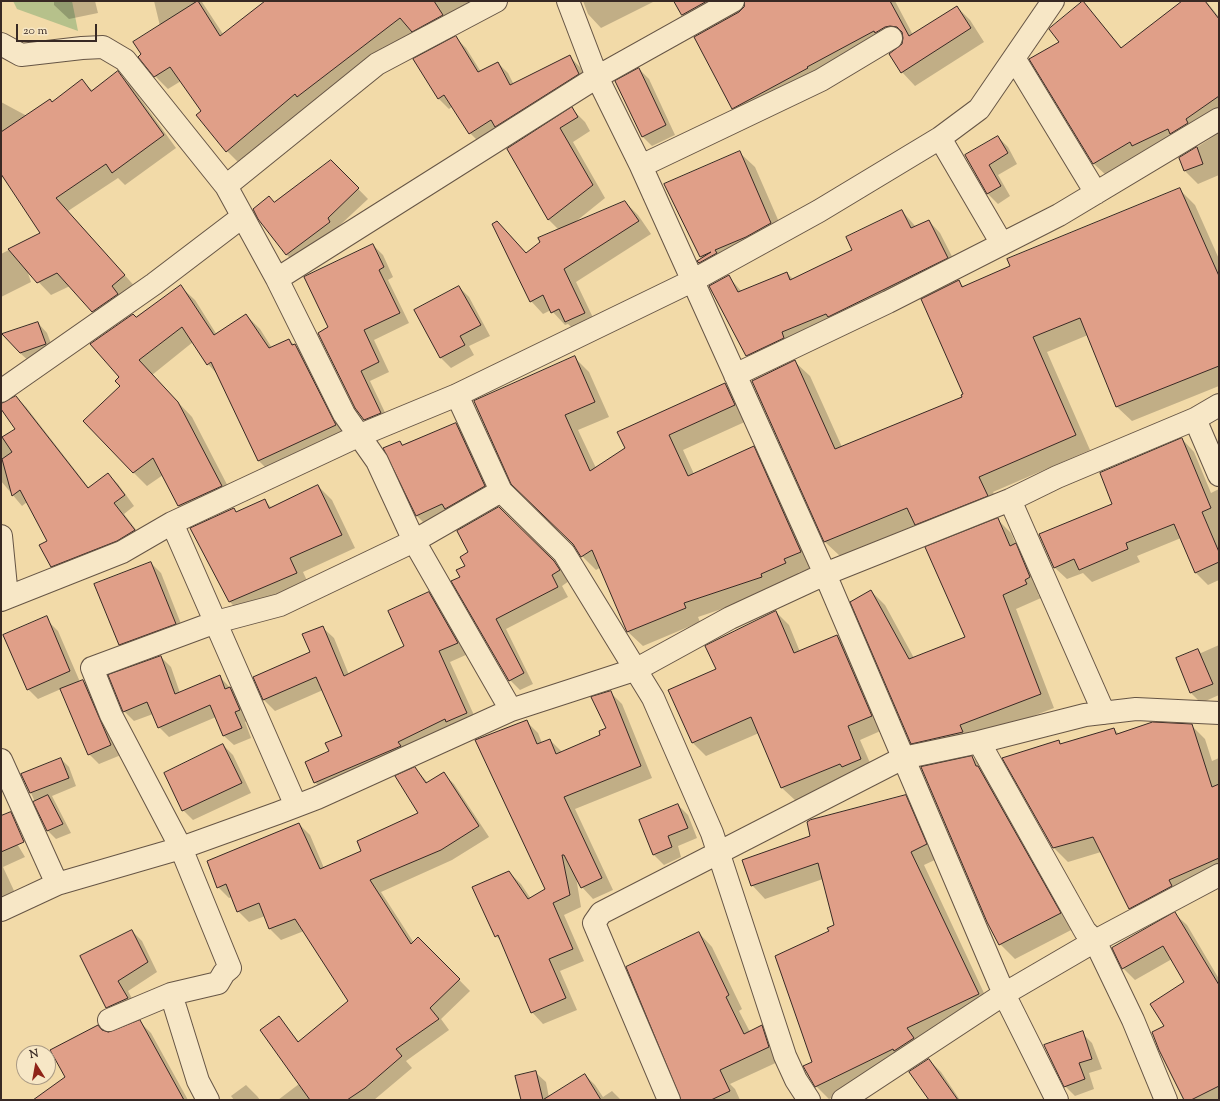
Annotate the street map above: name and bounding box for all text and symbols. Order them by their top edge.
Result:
scale bar [18,16,99,42]
text: 20 m [23,22,47,40]
north arrow [16,1045,56,1085]
text: N [28,1046,40,1063]

